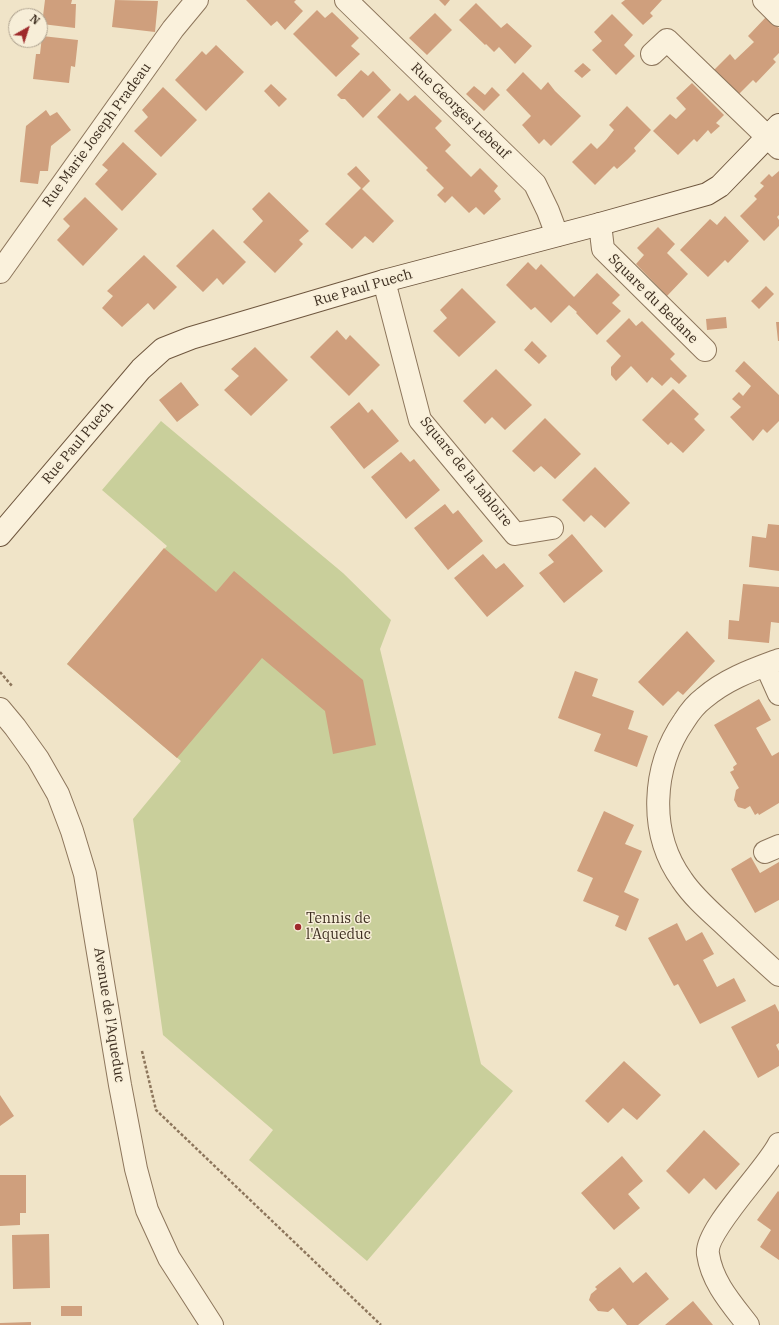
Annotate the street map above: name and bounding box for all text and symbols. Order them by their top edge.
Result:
north arrow [8,8,48,48]
text: N [27,11,43,28]
street label: Rue Marie Joseph Pradeau [39,60,155,210]
street label: Rue Georges Lebeuf [407,60,513,162]
street label: Square du Bedane [605,251,701,347]
street label: Rue Paul Puech [312,266,414,310]
street label: Rue Paul Puech [39,399,117,487]
street label: Square de la Jabloire [416,414,516,530]
place label: Tennis de l'Aqueduc [306,911,371,944]
marker: Tennis de l'Aqueduc [293,922,303,932]
street label: Avenue de l'Aqueduc [90,946,128,1084]

